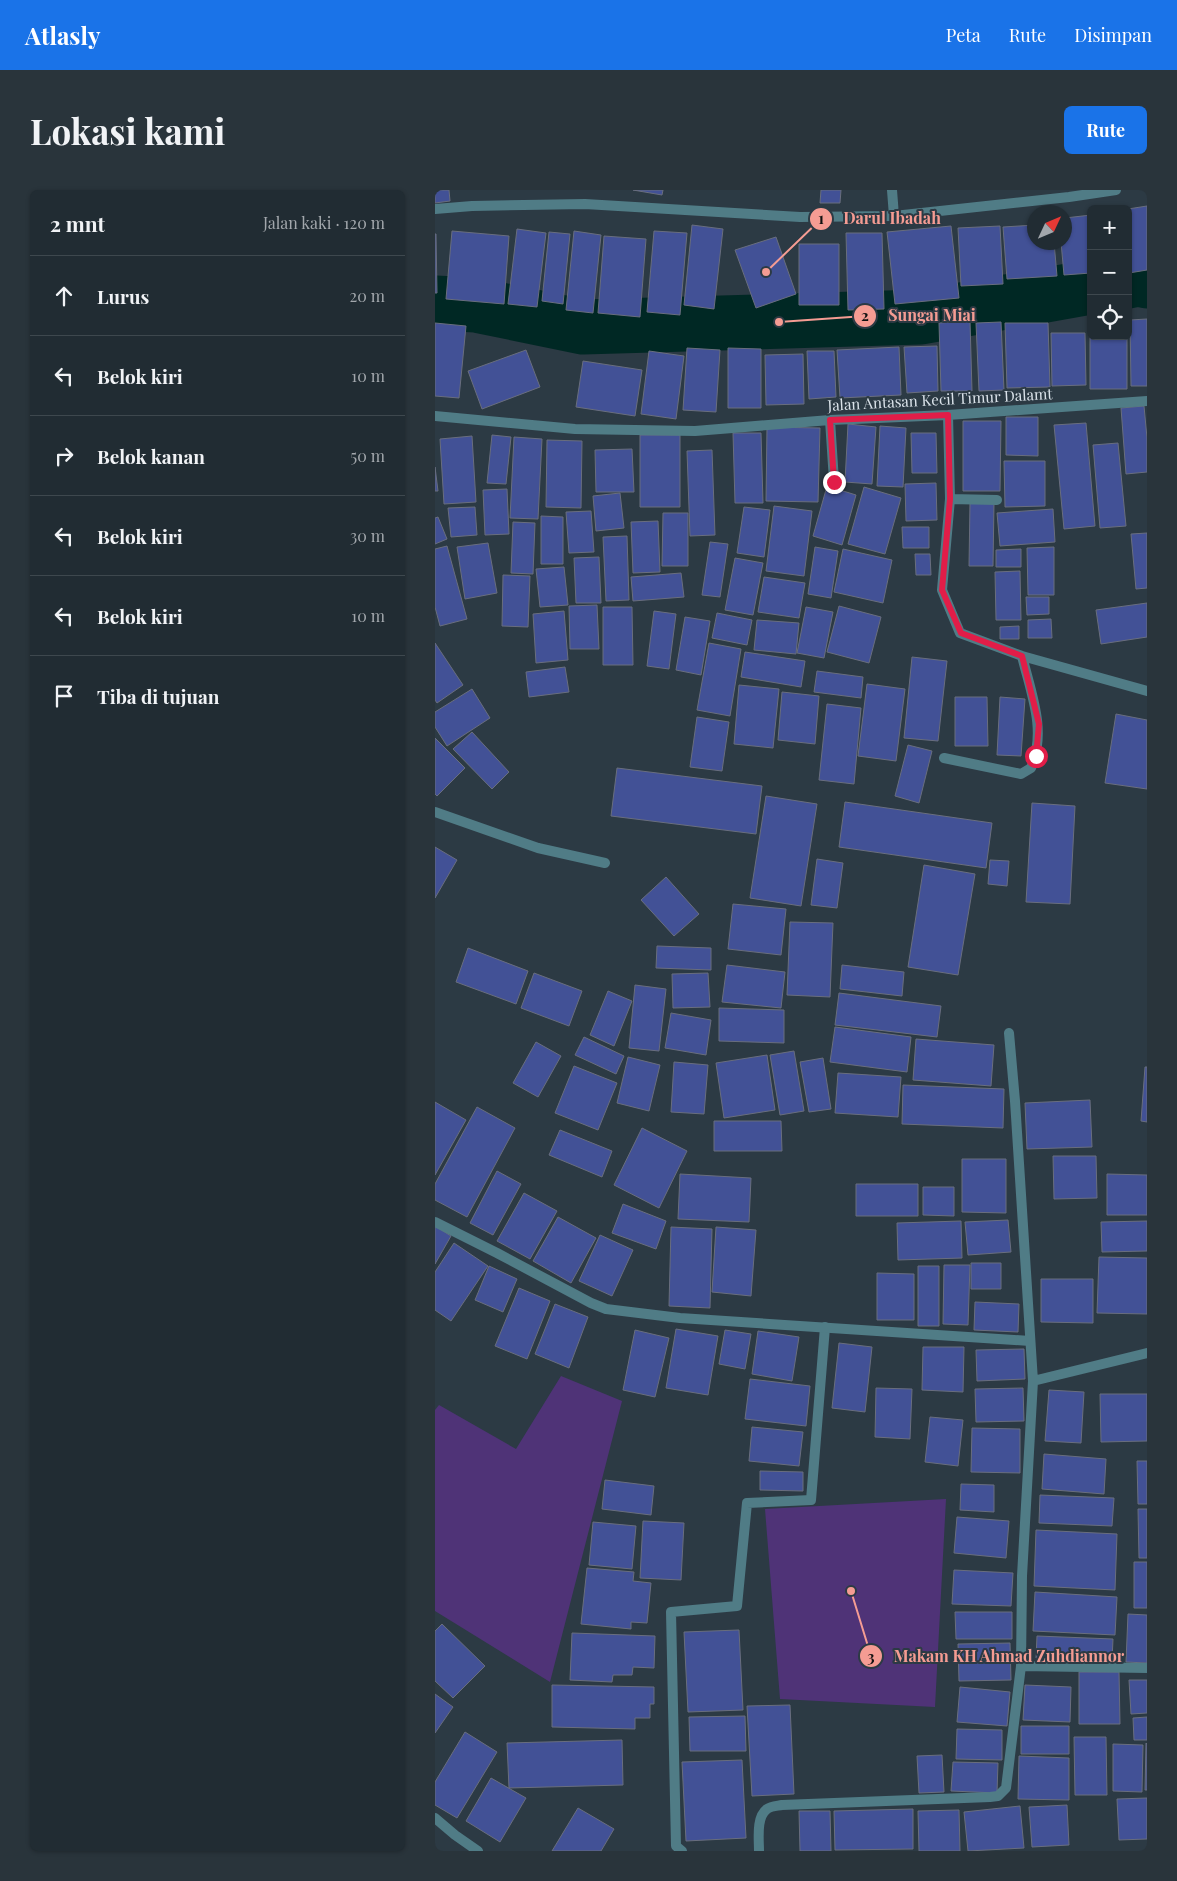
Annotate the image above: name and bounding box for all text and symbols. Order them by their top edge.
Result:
text: Atlasly [25,19,100,51]
text: Peta [946,23,981,47]
text: Rute [1009,23,1046,47]
text: Disimpan [1074,23,1152,47]
button: Rute [1064,106,1147,154]
text: Lokasi kami [30,107,225,154]
callout: Darul Ibadah [808,203,951,234]
north arrow [1027,205,1072,250]
map controls [1087,205,1132,340]
button: + [1087,205,1132,250]
text: Darul Ibadah [843,207,941,228]
text: 1 [818,208,824,228]
text: 2 mnt [50,209,105,237]
text: Jalan kaki · 120 m [263,212,385,233]
button: − [1087,250,1132,295]
icon: ahead [50,282,78,310]
text: Lurus [97,283,149,309]
text: 20 m [350,285,385,306]
button: locate [1087,295,1132,340]
callout: Sungai Miai [853,300,985,331]
text: Sungai Miai [888,304,976,325]
text: 2 [861,305,869,325]
icon: left [50,362,78,390]
text: Belok kiri [97,363,183,389]
text: 10 m [351,365,385,386]
street label: Jalan Antasan Kecil Timur Dalamt [826,383,1054,415]
icon: right [50,442,78,470]
text: Belok kanan [97,443,205,469]
text: 50 m [351,445,385,466]
route end [823,471,846,494]
icon: left [50,522,78,550]
text: Belok kiri [97,523,183,549]
text: 30 m [350,525,385,546]
icon: left [50,602,78,630]
text: Belok kiri [97,603,183,629]
text: 10 m [351,605,385,626]
icon: arrive [50,682,78,710]
text: Tiba di tujuan [97,683,219,709]
route start [1025,745,1048,768]
callout: Makam KH Ahmad Zuhdiannor [858,1641,1134,1672]
text: Makam KH Ahmad Zuhdiannor [894,1645,1125,1666]
text: 3 [867,1646,875,1666]

